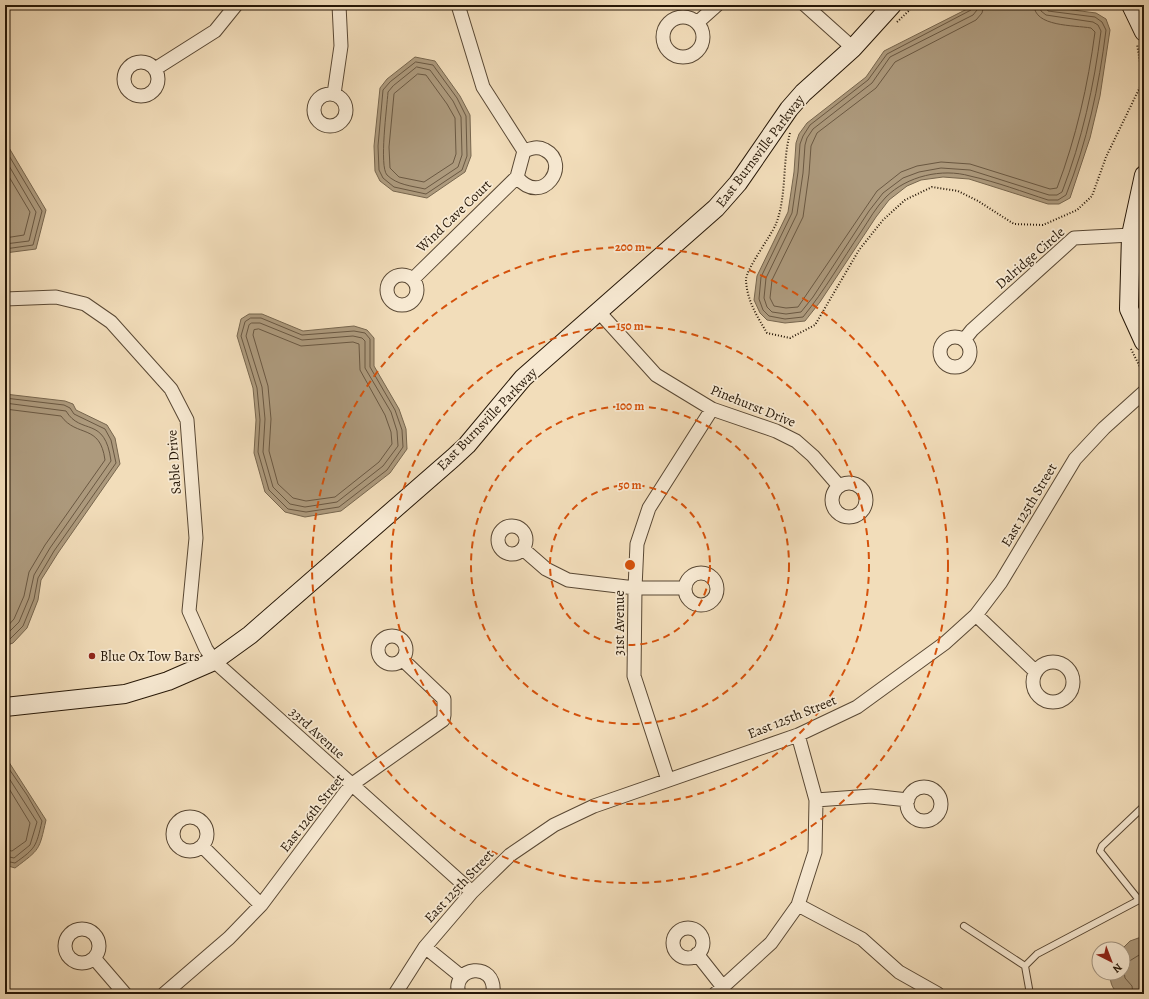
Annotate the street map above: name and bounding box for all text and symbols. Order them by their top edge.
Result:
street label: East Burnsville Parkway [711,90,809,211]
street label: Wind Cave Court [412,175,496,257]
street label: Dalridge Circle [991,223,1069,293]
text: 200 m [615,239,645,255]
text: 150 m [616,318,644,334]
street label: East Burnsville Parkway [433,363,542,475]
street label: Pinehurst Drive [708,380,798,432]
text: 100 m [616,398,644,414]
street label: Sable Drive [162,429,186,495]
street label: East 125th Street [997,459,1062,550]
text: 50 m [618,477,642,493]
centre of rings [623,558,637,572]
street label: 31st Avenue [610,590,629,656]
place label: Blue Ox Tow Bars [100,647,200,666]
marker: Blue Ox Tow Bars [87,651,97,661]
street label: East 125th Street [745,690,840,743]
street label: 33rd Avenue [285,703,349,763]
street label: East 126th Street [275,770,349,856]
street label: East 125th Street [420,845,498,927]
north arrow [1091,941,1131,981]
text: N [1109,960,1125,976]

